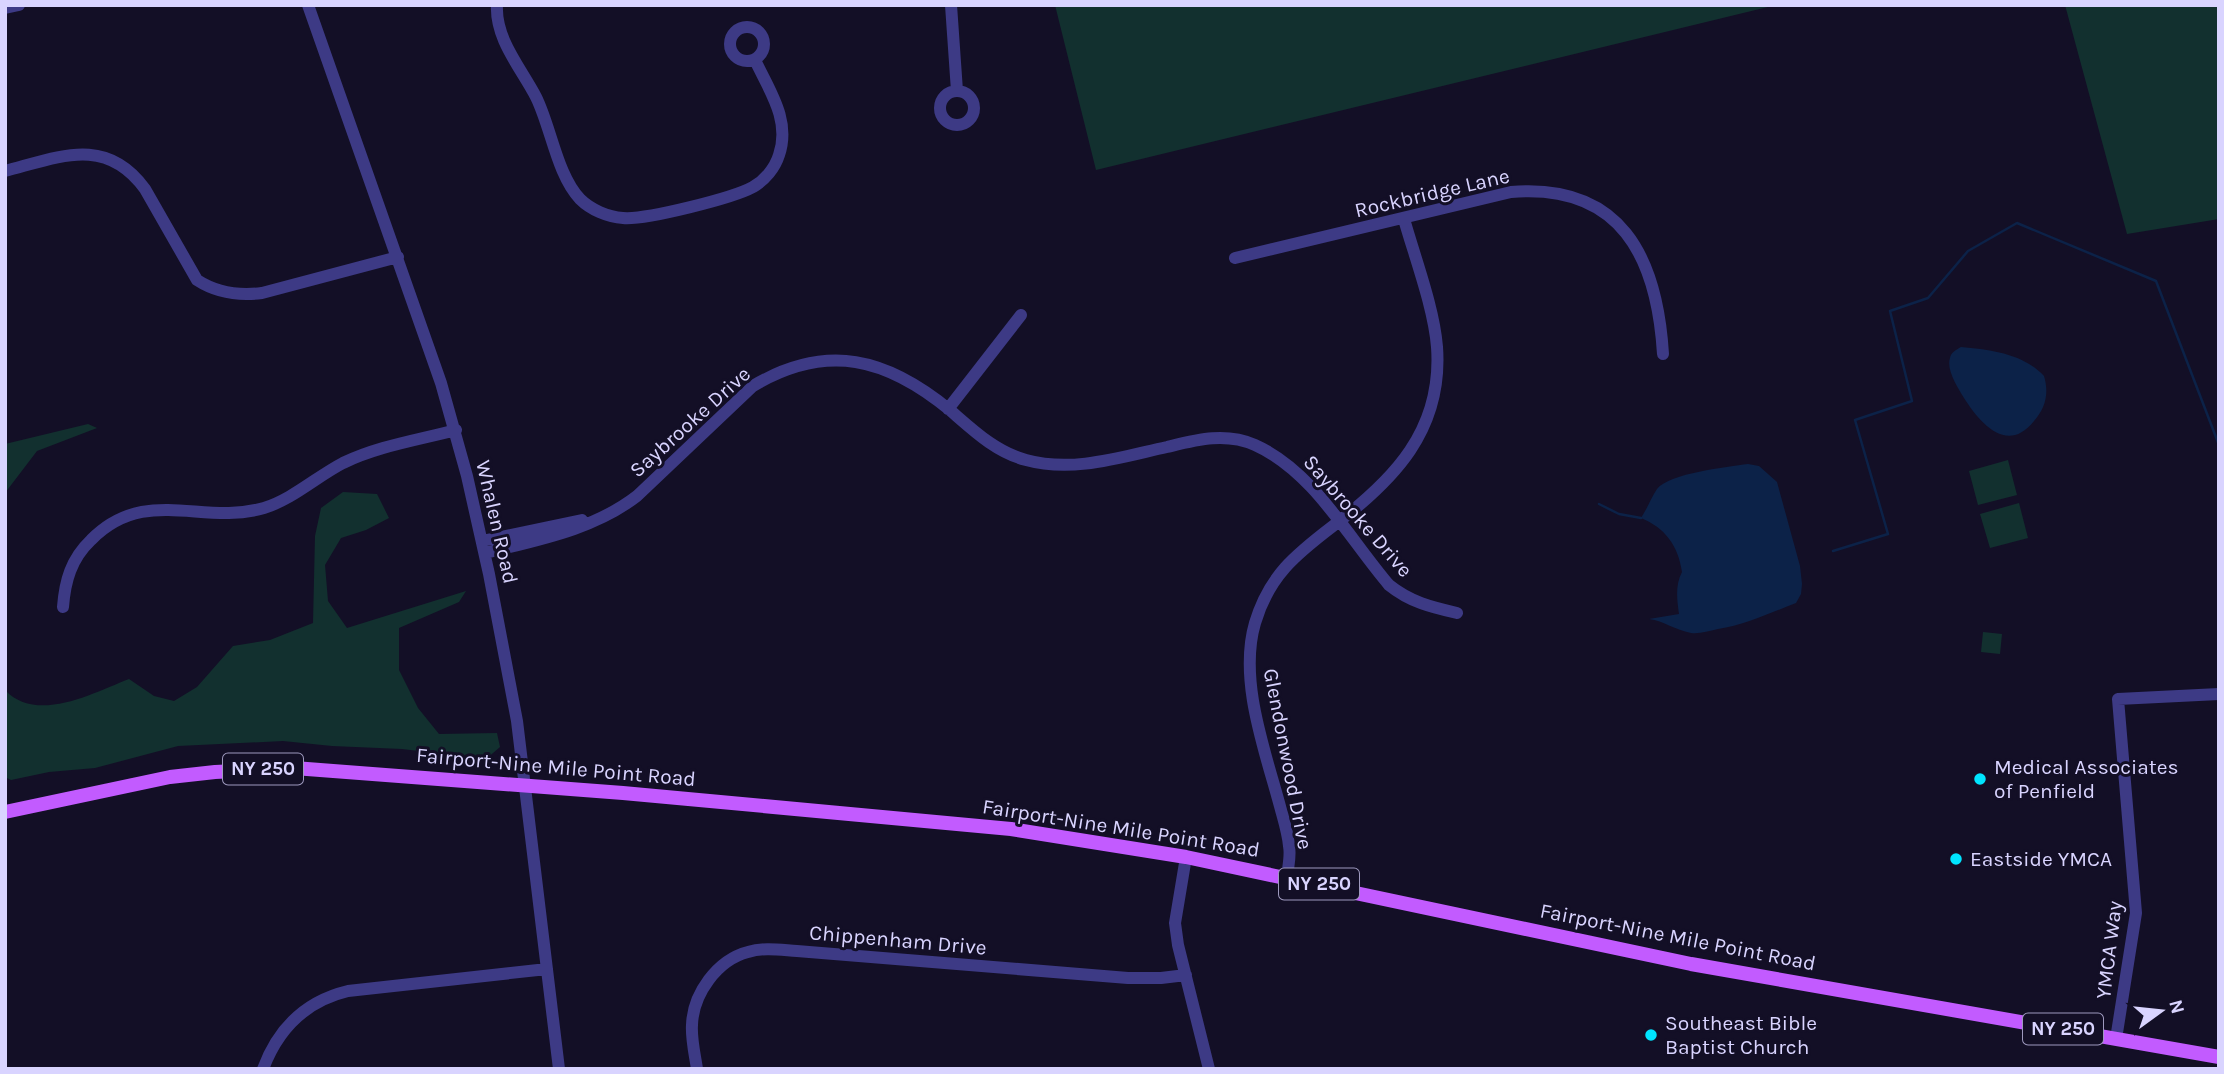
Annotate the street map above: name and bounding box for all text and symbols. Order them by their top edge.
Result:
street label: Rockbridge Lane [1352,164,1512,222]
street label: Saybrooke Drive [625,362,755,482]
street label: Saybrooke Drive [1299,450,1417,582]
street label: Whalen Road [471,458,523,586]
street label: Glendonwood Drive [1259,666,1317,852]
street label: Fairport-Nine Mile Point Road [415,743,697,791]
road number: NY 250 [223,754,303,784]
place label: Medical Associates of Penfield [1994,755,2179,803]
marker: Medical Associates of Penfield [1972,771,1988,787]
street label: Fairport-Nine Mile Point Road [981,794,1261,862]
place label: Eastside YMCA [1970,847,2112,871]
marker: Eastside YMCA [1948,851,1964,867]
road number: NY 250 [1279,869,1359,900]
street label: Fairport-Nine Mile Point Road [1538,898,1818,976]
street label: YMCA Way [2091,899,2127,1000]
street label: Chippenham Drive [808,920,988,960]
north arrow [2126,976,2196,1046]
text: N [2164,997,2189,1016]
place label: Southeast Bible Baptist Church [1665,1011,1817,1059]
road number: NY 250 [2023,1014,2103,1044]
marker: Southeast Bible Baptist Church [1643,1027,1659,1043]

